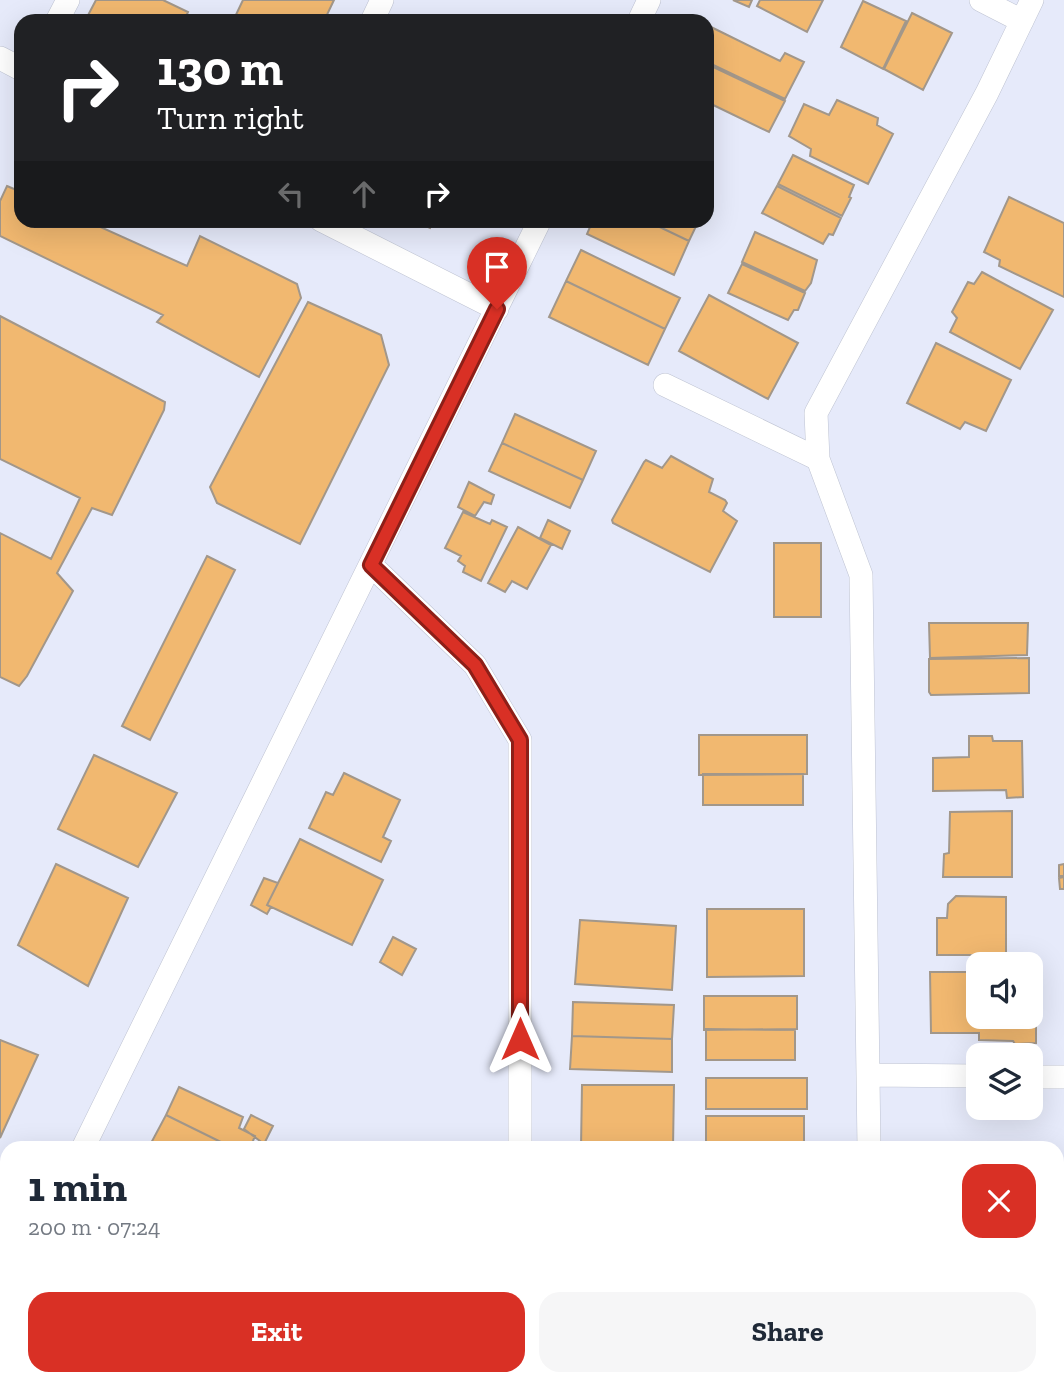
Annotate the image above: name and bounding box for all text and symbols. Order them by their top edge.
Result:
text: 130 m [157,39,283,98]
icon: right [42,42,133,133]
text: Turn right [157,99,304,137]
icon: left [272,175,310,213]
icon: ahead [345,175,383,213]
icon: right [418,175,456,213]
pin [467,237,527,309]
icon: arrive [478,248,516,286]
map controls [966,952,1043,1120]
button: sound [966,952,1043,1029]
position arrow [483,1002,557,1076]
button: layers [966,1043,1043,1120]
text: 1 min [28,1161,127,1212]
button: close [962,1164,1036,1238]
text: 200 m · 07:24 [28,1213,160,1241]
button: Exit [28,1292,525,1372]
button: Share [539,1292,1036,1372]

